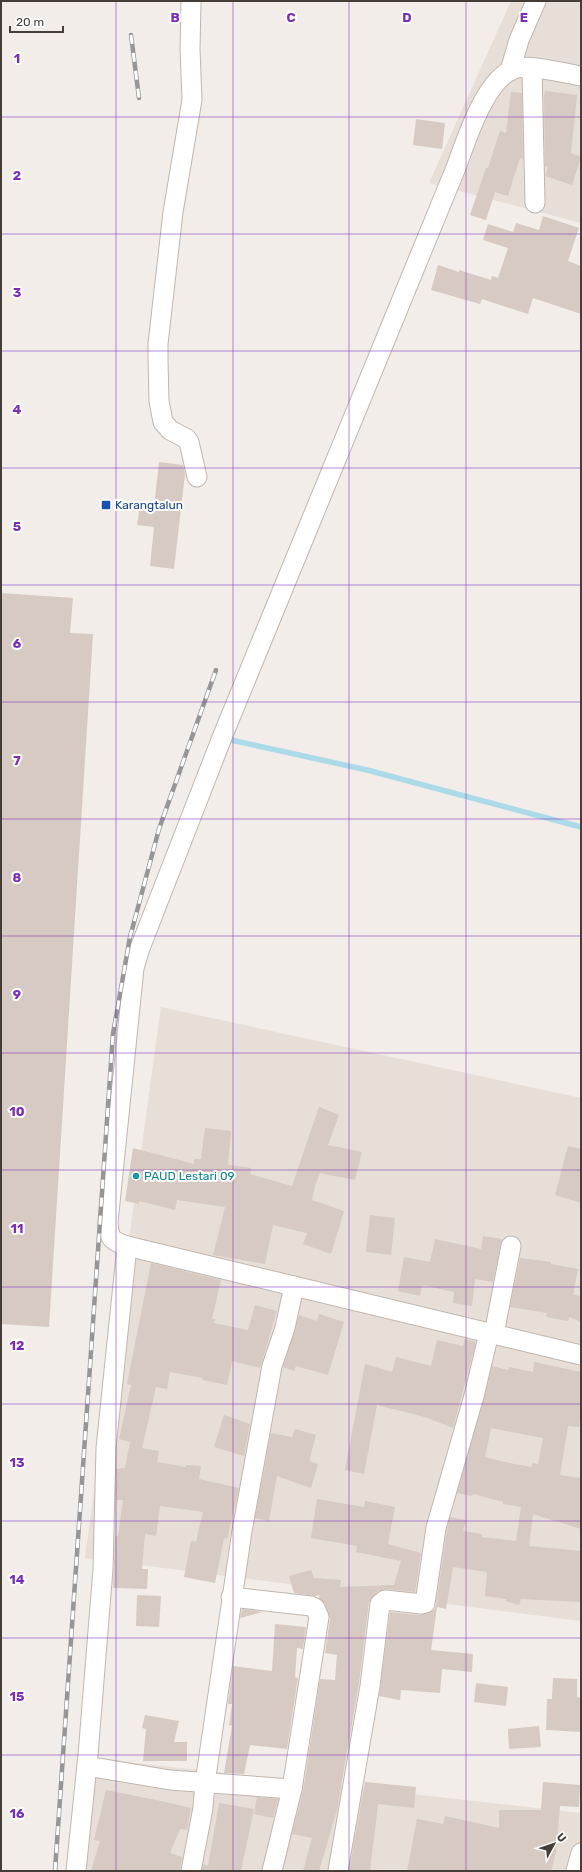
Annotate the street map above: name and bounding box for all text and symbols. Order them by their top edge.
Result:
scale bar [10,8,63,34]
text: B [170,10,180,25]
text: C [286,10,296,25]
text: D [402,10,412,25]
text: E [520,10,528,25]
text: 20 m [16,15,44,29]
text: 1 [14,51,20,66]
text: 2 [13,168,21,183]
text: 3 [13,285,22,300]
text: 4 [13,402,22,417]
place label: Karangtalun [115,498,183,512]
marker: Karangtalun [100,499,112,511]
text: 5 [13,519,21,534]
text: 6 [13,636,22,651]
text: 7 [13,753,21,768]
text: 8 [13,870,22,885]
text: 9 [13,987,21,1002]
text: 10 [9,1104,25,1119]
place label: PAUD Lestari 09 [144,1169,235,1183]
marker: PAUD Lestari 09 [131,1171,141,1181]
text: 11 [11,1221,23,1236]
text: 12 [10,1338,24,1353]
text: 13 [9,1455,25,1470]
text: 14 [9,1572,25,1587]
text: 15 [10,1689,24,1704]
text: 16 [10,1806,25,1821]
north arrow [534,1824,574,1864]
text: U [554,1831,569,1845]

